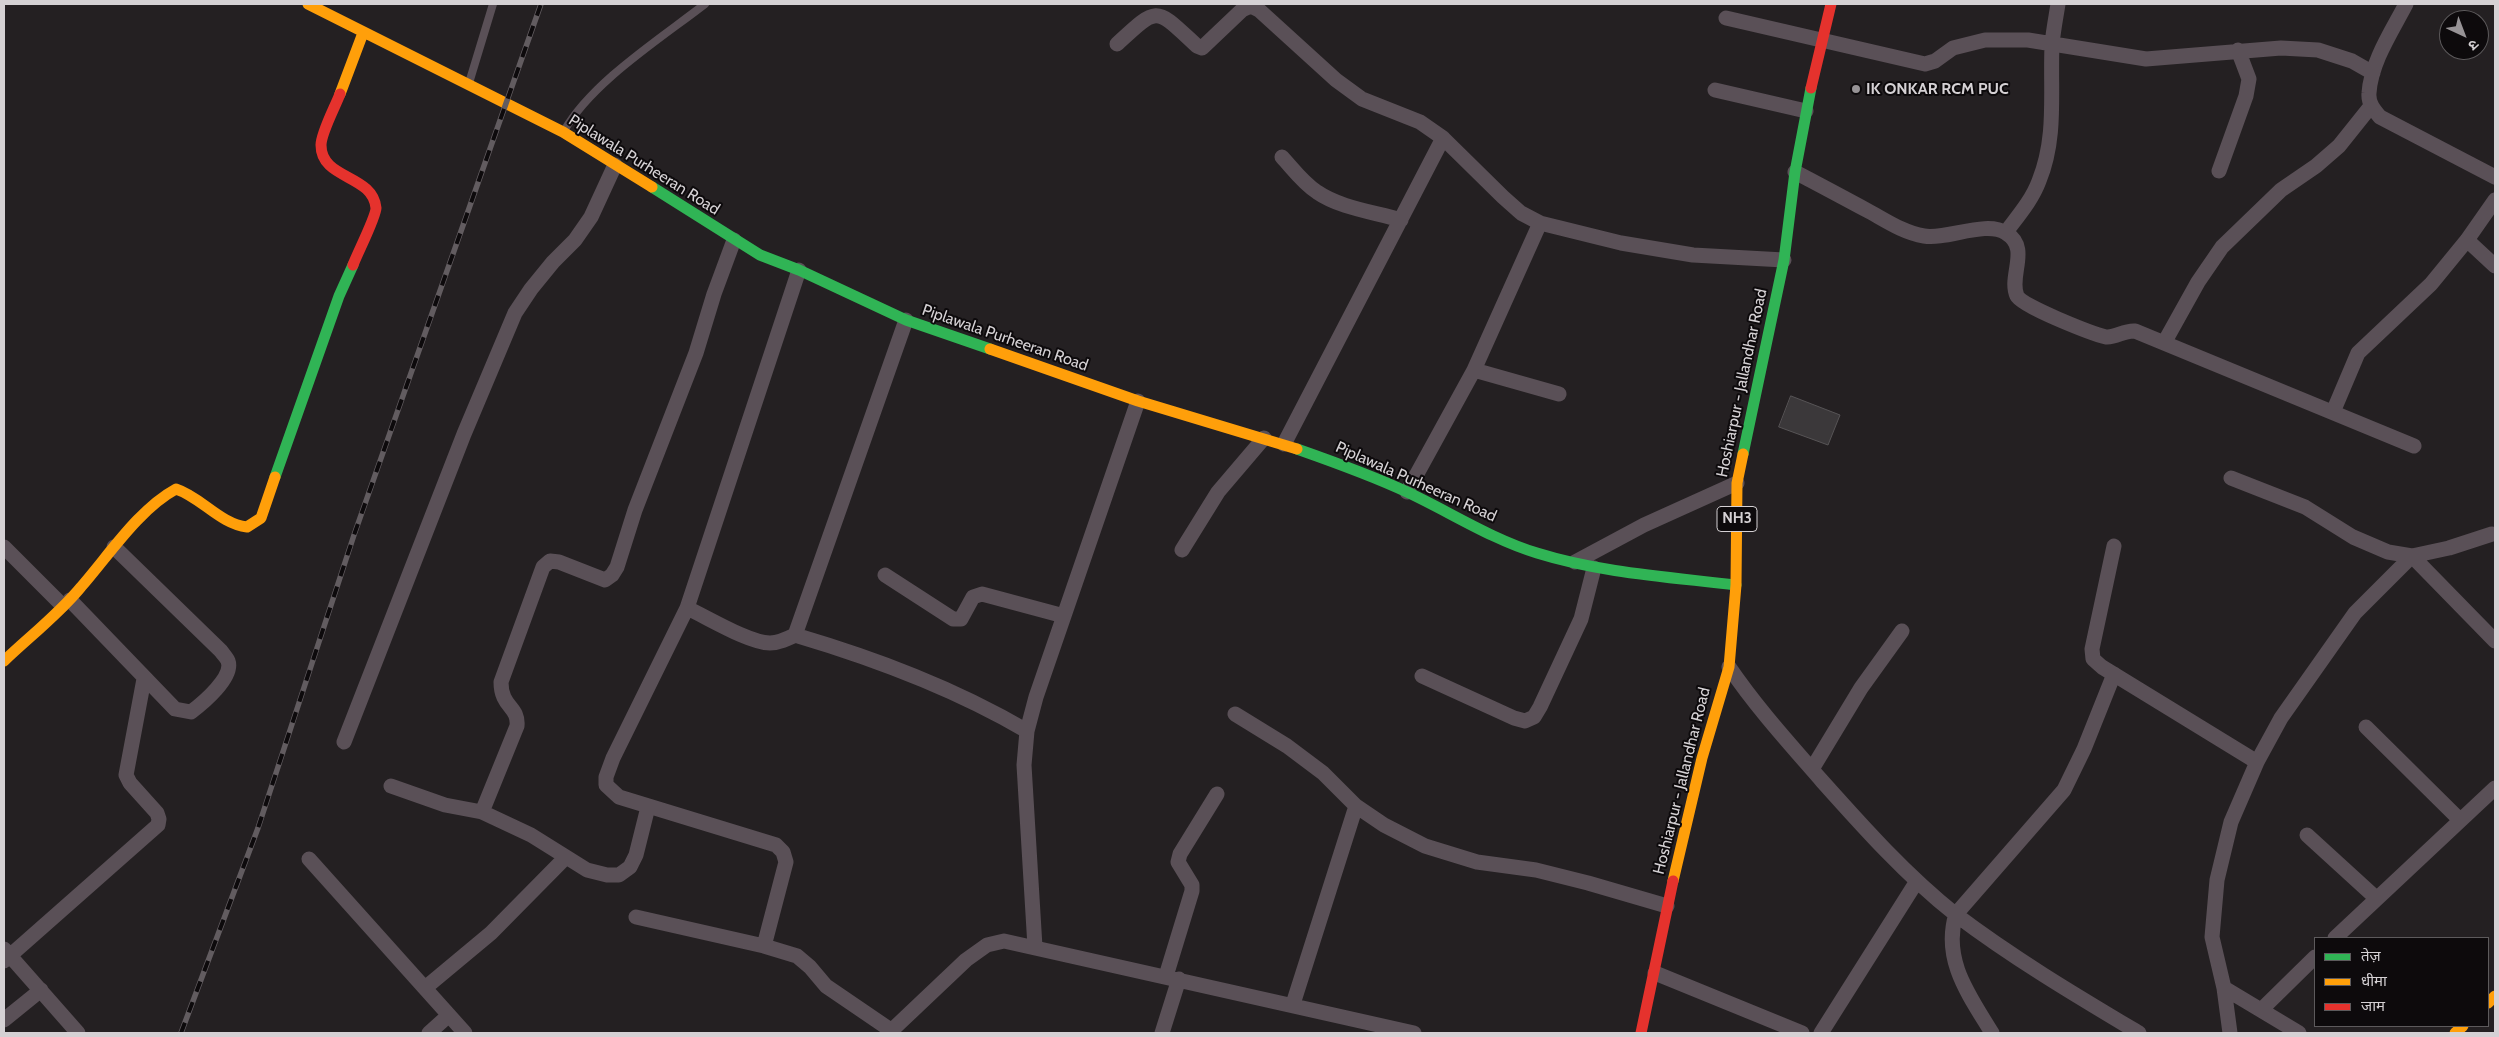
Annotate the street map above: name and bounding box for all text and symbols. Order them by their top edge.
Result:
north arrow [2439,10,2489,60]
text: उ [2464,36,2483,55]
place label: IK ONKAR RCM PUC [1866,79,2009,99]
marker: IK ONKAR RCM PUC [1850,83,1862,95]
street label: Piplawala Purheeran Road [565,111,723,219]
street label: Hoshiarpur - Jallandhar Road [1713,287,1771,479]
street label: Piplawala Purheeran Road [919,301,1091,375]
street label: Piplawala Purheeran Road [1332,438,1500,526]
road number: NH3 [1717,506,1757,532]
street label: Hoshiarpur - Jallandhar Road [1649,686,1715,876]
legend [2314,937,2489,1027]
text: तेज़ [2361,947,2381,965]
text: धीमा [2361,972,2387,990]
text: जाम [2361,997,2385,1015]

